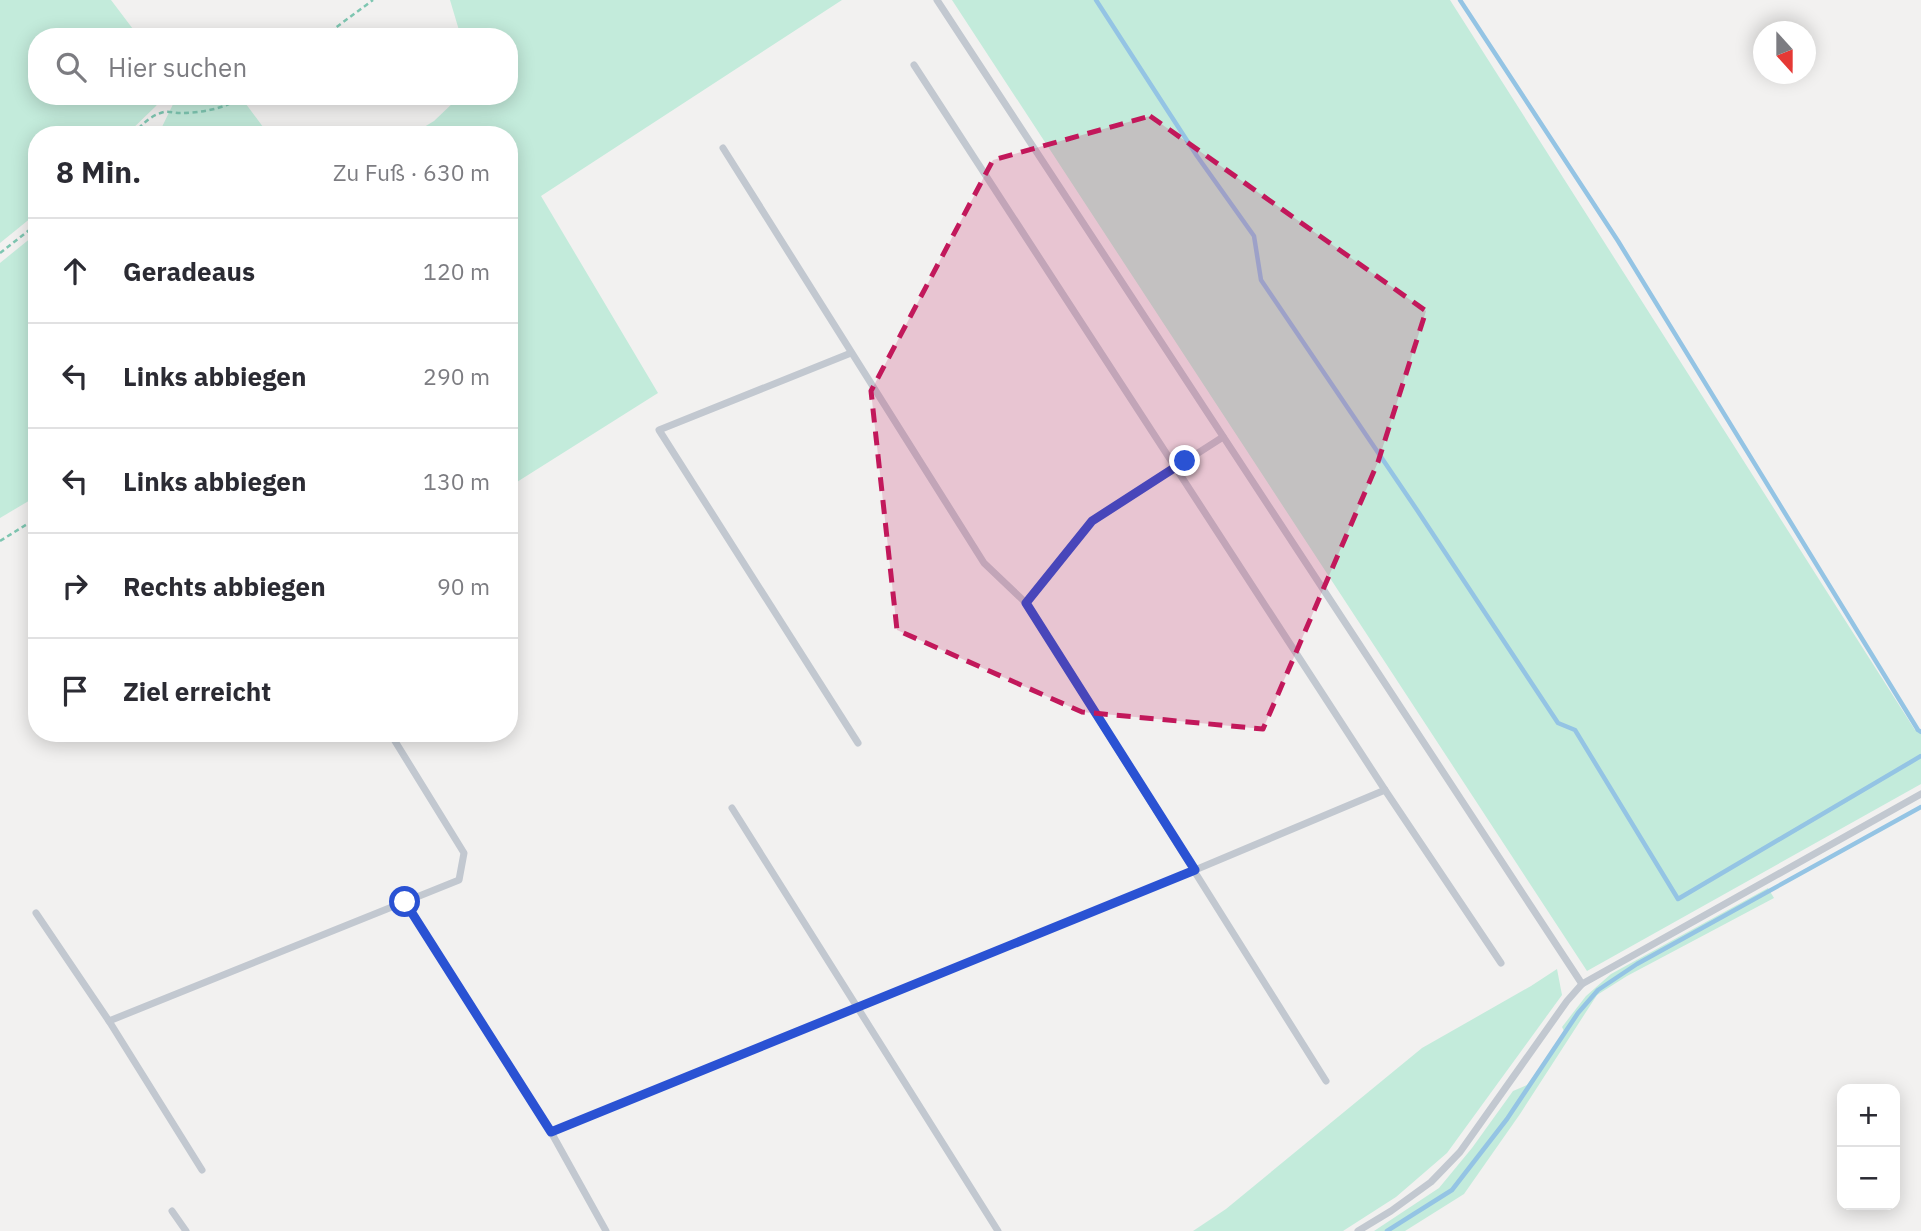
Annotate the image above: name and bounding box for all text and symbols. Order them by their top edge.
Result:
north arrow [1753,21,1816,84]
search box [28,28,518,105]
icon: search [52,48,90,86]
text: Hier suchen [108,50,247,84]
text: 8 Min. [56,152,141,191]
text: Zu Fuß · 630 m [333,157,490,187]
icon: ahead [56,252,94,290]
text: Geradeaus [123,254,255,288]
text: 120 m [423,256,490,286]
icon: left [56,357,94,395]
text: Links abbiegen [123,359,306,393]
text: 290 m [423,361,490,391]
route end [1169,445,1200,476]
icon: left [56,462,94,500]
text: Links abbiegen [123,464,306,498]
text: 130 m [423,466,490,496]
icon: right [56,567,94,605]
text: Rechts abbiegen [123,569,326,603]
text: 90 m [437,571,490,601]
icon: arrive [56,672,94,710]
text: Ziel erreicht [123,674,271,708]
route start [389,886,420,917]
map controls [1837,1084,1900,1210]
button: + [1837,1084,1900,1147]
button: − [1837,1147,1900,1210]

